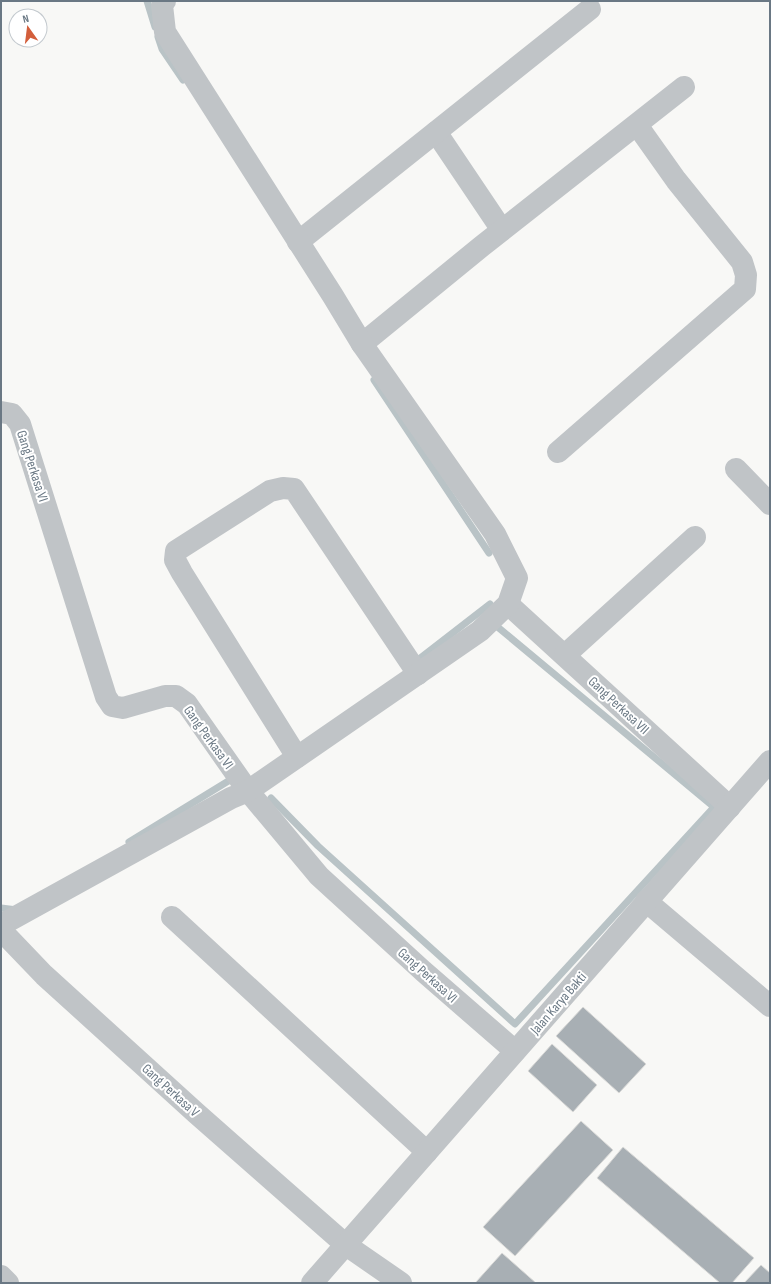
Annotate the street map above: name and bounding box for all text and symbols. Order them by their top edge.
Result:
north arrow [8,8,48,48]
text: N [21,12,30,26]
street label: Gang Perkasa VI [13,428,52,504]
street label: Gang Perkasa VII [585,673,653,738]
street label: Gang Perkasa VI [180,702,237,772]
street label: Gang Perkasa VI [394,944,461,1006]
street label: Jalan Karya Bakti [526,969,590,1039]
street label: Gang Perkasa V [138,1060,203,1121]

